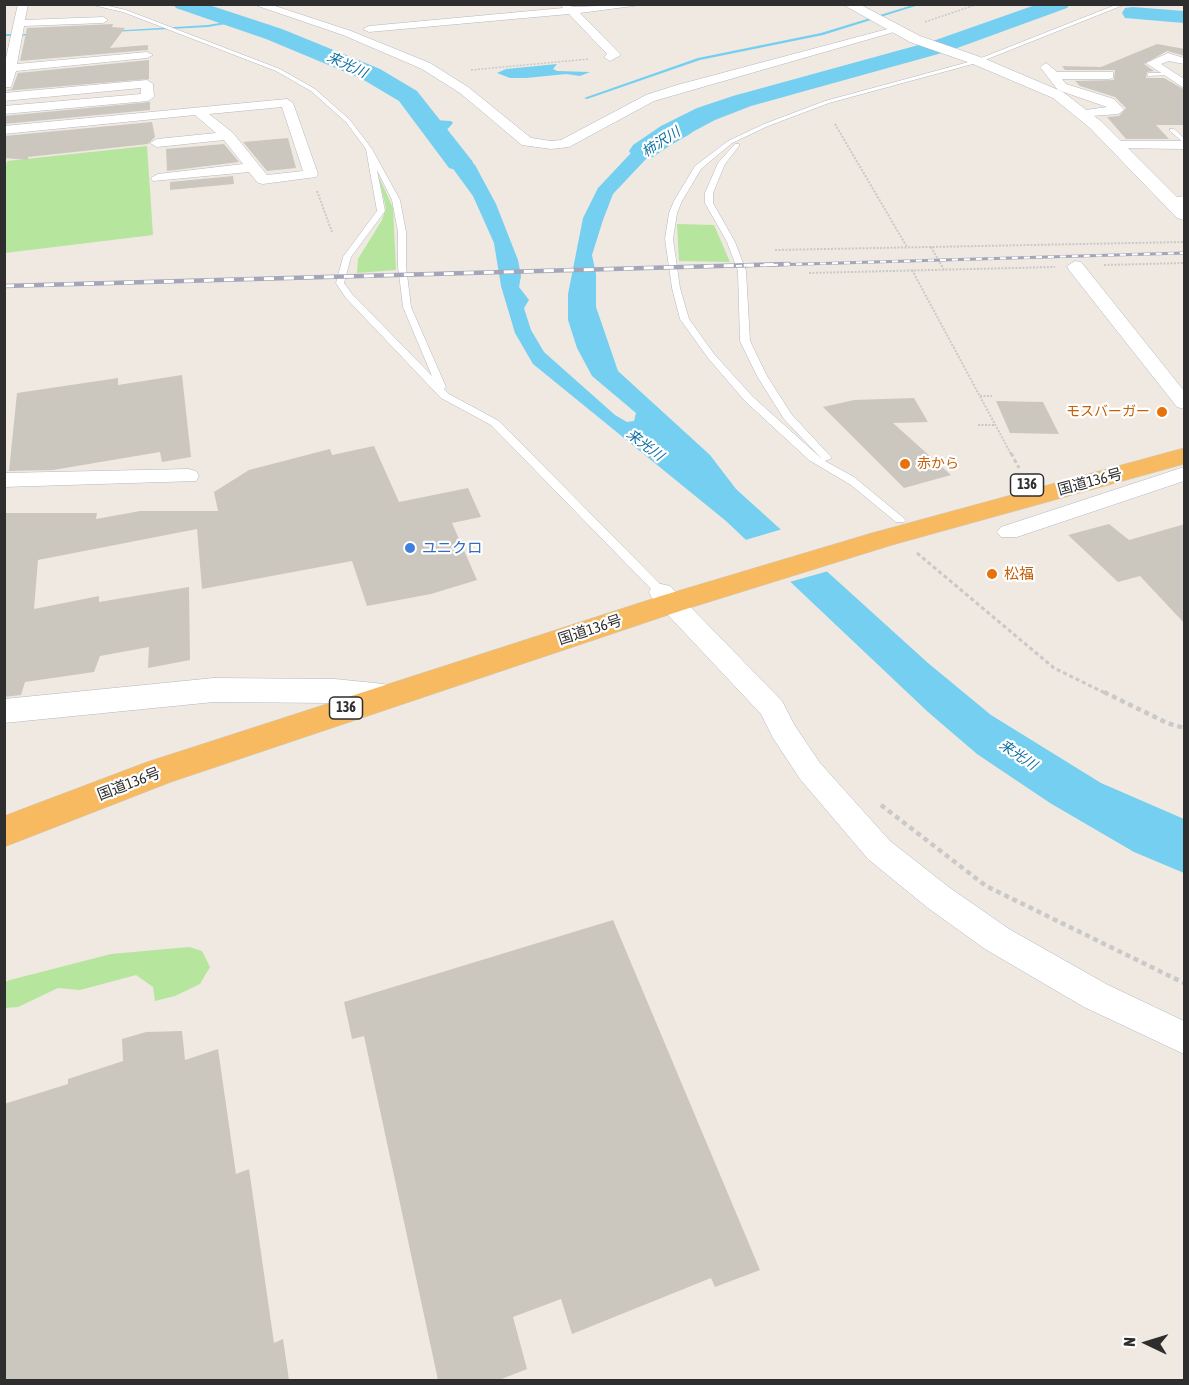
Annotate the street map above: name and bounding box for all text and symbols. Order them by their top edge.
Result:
water label: 来光川 [324,49,370,81]
water label: 柿沢川 [639,124,683,160]
place label: モスバーガー [1066,404,1150,420]
marker: モスバーガー [1155,405,1169,419]
water label: 来光川 [623,426,667,464]
place label: 赤から [917,456,959,472]
marker: 赤から [898,457,912,471]
street label: 国道136号 [1056,465,1124,499]
road number: 136 [1010,474,1044,496]
place label: ユニクロ [422,539,482,557]
marker: ユニクロ [403,541,417,555]
place label: 松福 [1004,565,1034,583]
marker: 松福 [985,567,999,581]
street label: 国道136号 [556,611,624,649]
road number: 136 [330,697,362,719]
water label: 来光川 [996,736,1040,774]
street label: 国道136号 [95,764,163,804]
north arrow [1117,1313,1177,1373]
text: N [1120,1336,1138,1347]

